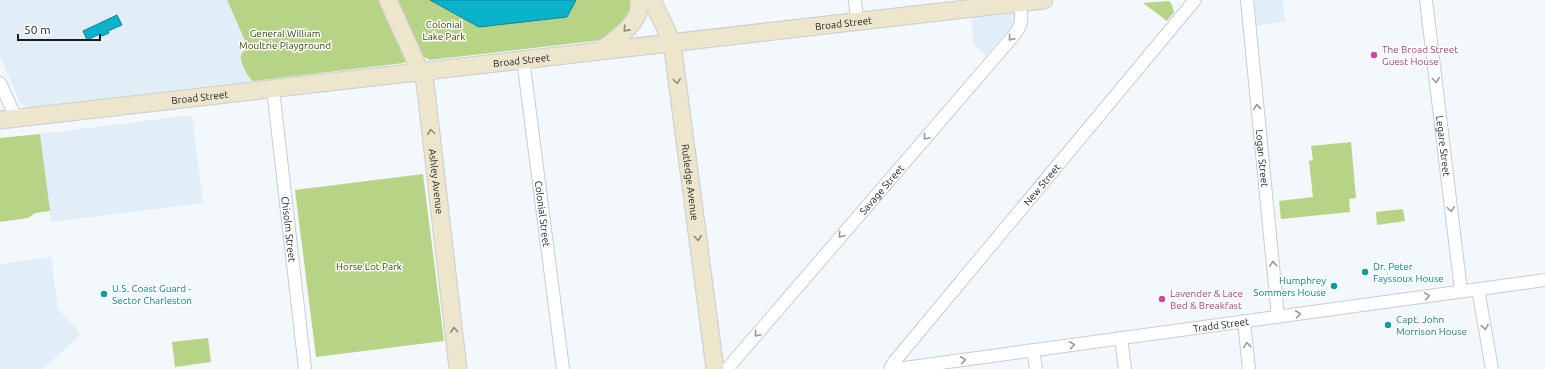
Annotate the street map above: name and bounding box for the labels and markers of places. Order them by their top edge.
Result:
place label: The Broad Street Guest House [1382,44,1458,67]
marker: The Broad Street Guest House [1369,50,1379,60]
place label: Dr. Peter Fayssoux House [1373,261,1444,284]
marker: Dr. Peter Fayssoux House [1360,267,1370,277]
place label: Humphrey Sommers House [1253,275,1326,298]
marker: Humphrey Sommers House [1329,281,1339,291]
place label: U.S. Coast Guard - Sector Charleston [112,283,192,306]
place label: Lavender & Lace Bed & Breakfast [1170,288,1243,311]
marker: U.S. Coast Guard - Sector Charleston [99,289,109,299]
marker: Lavender & Lace Bed & Breakfast [1157,294,1167,304]
place label: Capt. John Morrison House [1396,314,1467,337]
marker: Capt. John Morrison House [1383,320,1393,330]

